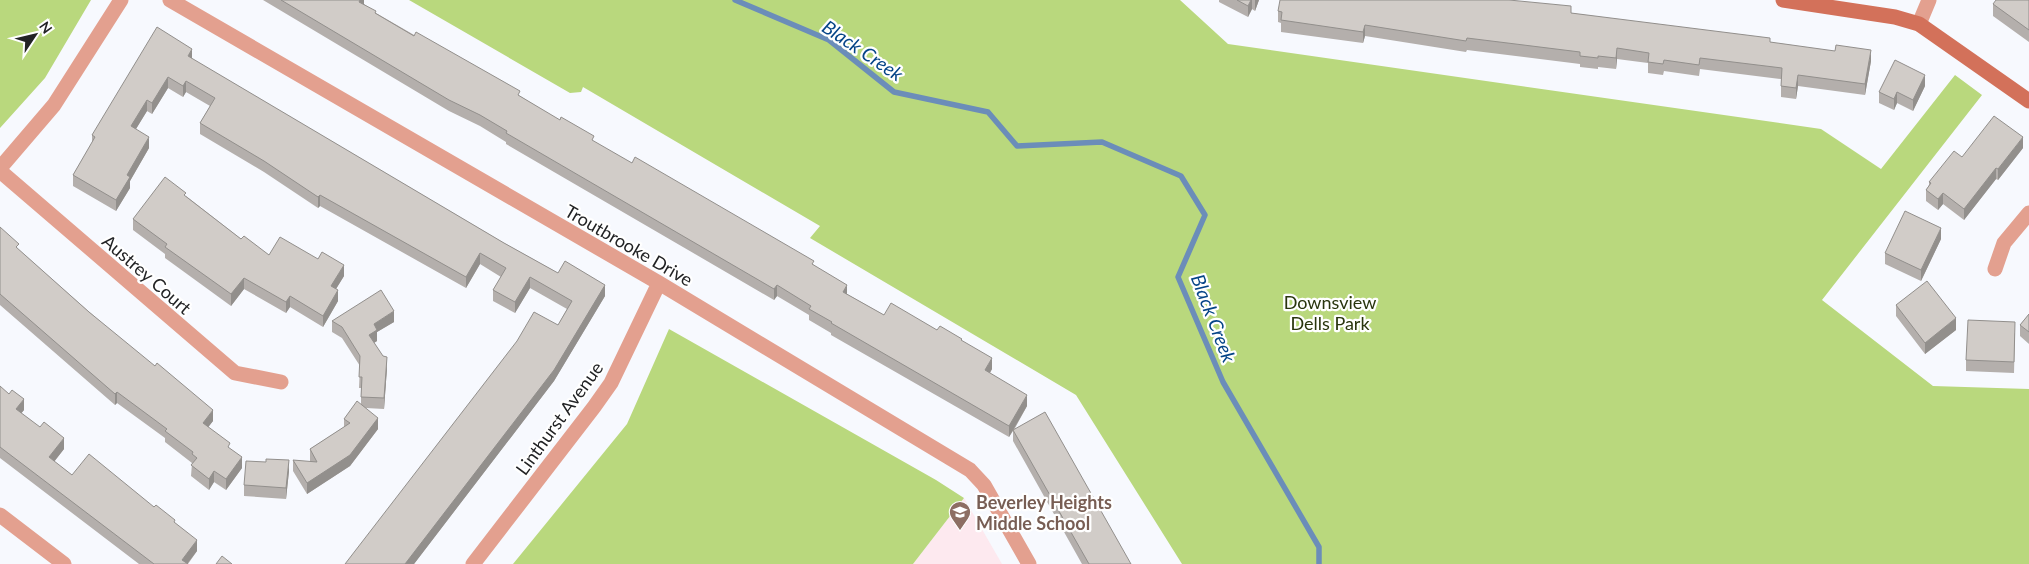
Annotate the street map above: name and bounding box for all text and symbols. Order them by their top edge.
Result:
north arrow [10,10,60,60]
water label: Black Creek [818,15,909,86]
text: N [36,18,56,37]
street label: Troutbrooke Drive [561,200,697,290]
street label: Austrey Court [98,230,196,319]
water label: Black Creek [1187,271,1242,366]
park label: Downsview Dells Park [1284,291,1376,334]
street label: Linthurst Avenue [511,357,607,479]
place label: Beverley Heights Middle School [976,491,1112,534]
school or university icon: Beverley Heights Middle School [948,500,972,531]

